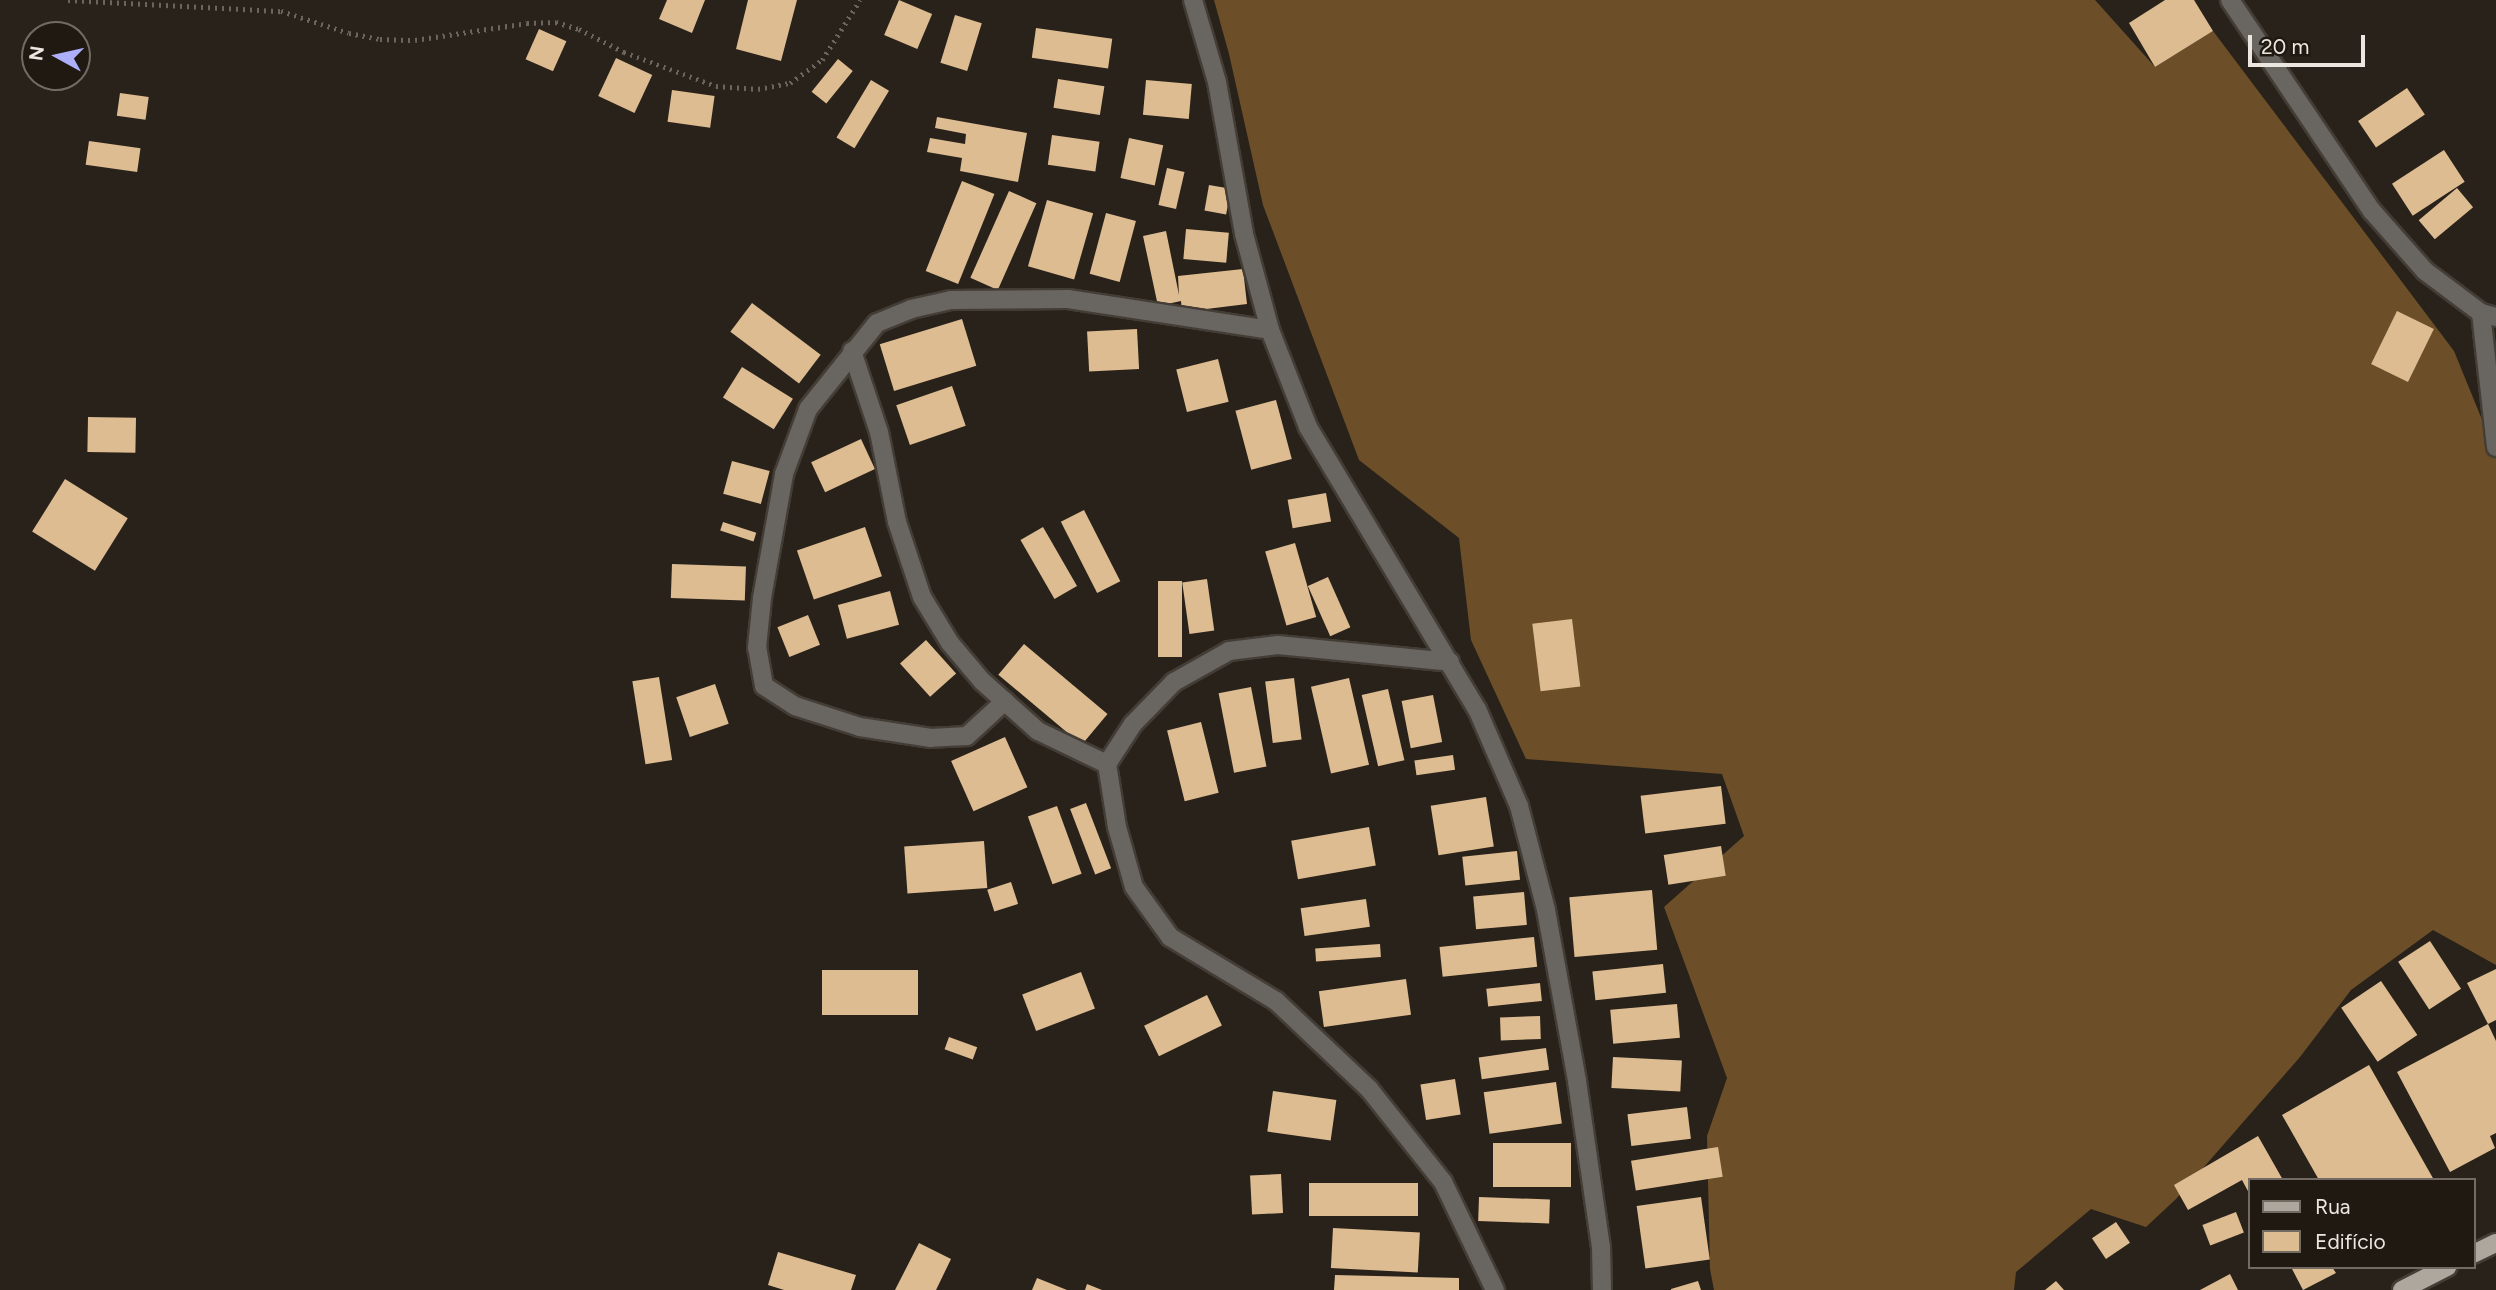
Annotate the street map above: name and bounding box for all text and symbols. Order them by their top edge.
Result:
north arrow [21,21,91,91]
scale bar [2251,21,2368,65]
text: 20 m [2261,34,2309,59]
text: N [24,44,49,62]
legend [2248,1178,2475,1269]
text: Rua [2315,1194,2351,1219]
text: Edifício [2315,1229,2386,1254]

